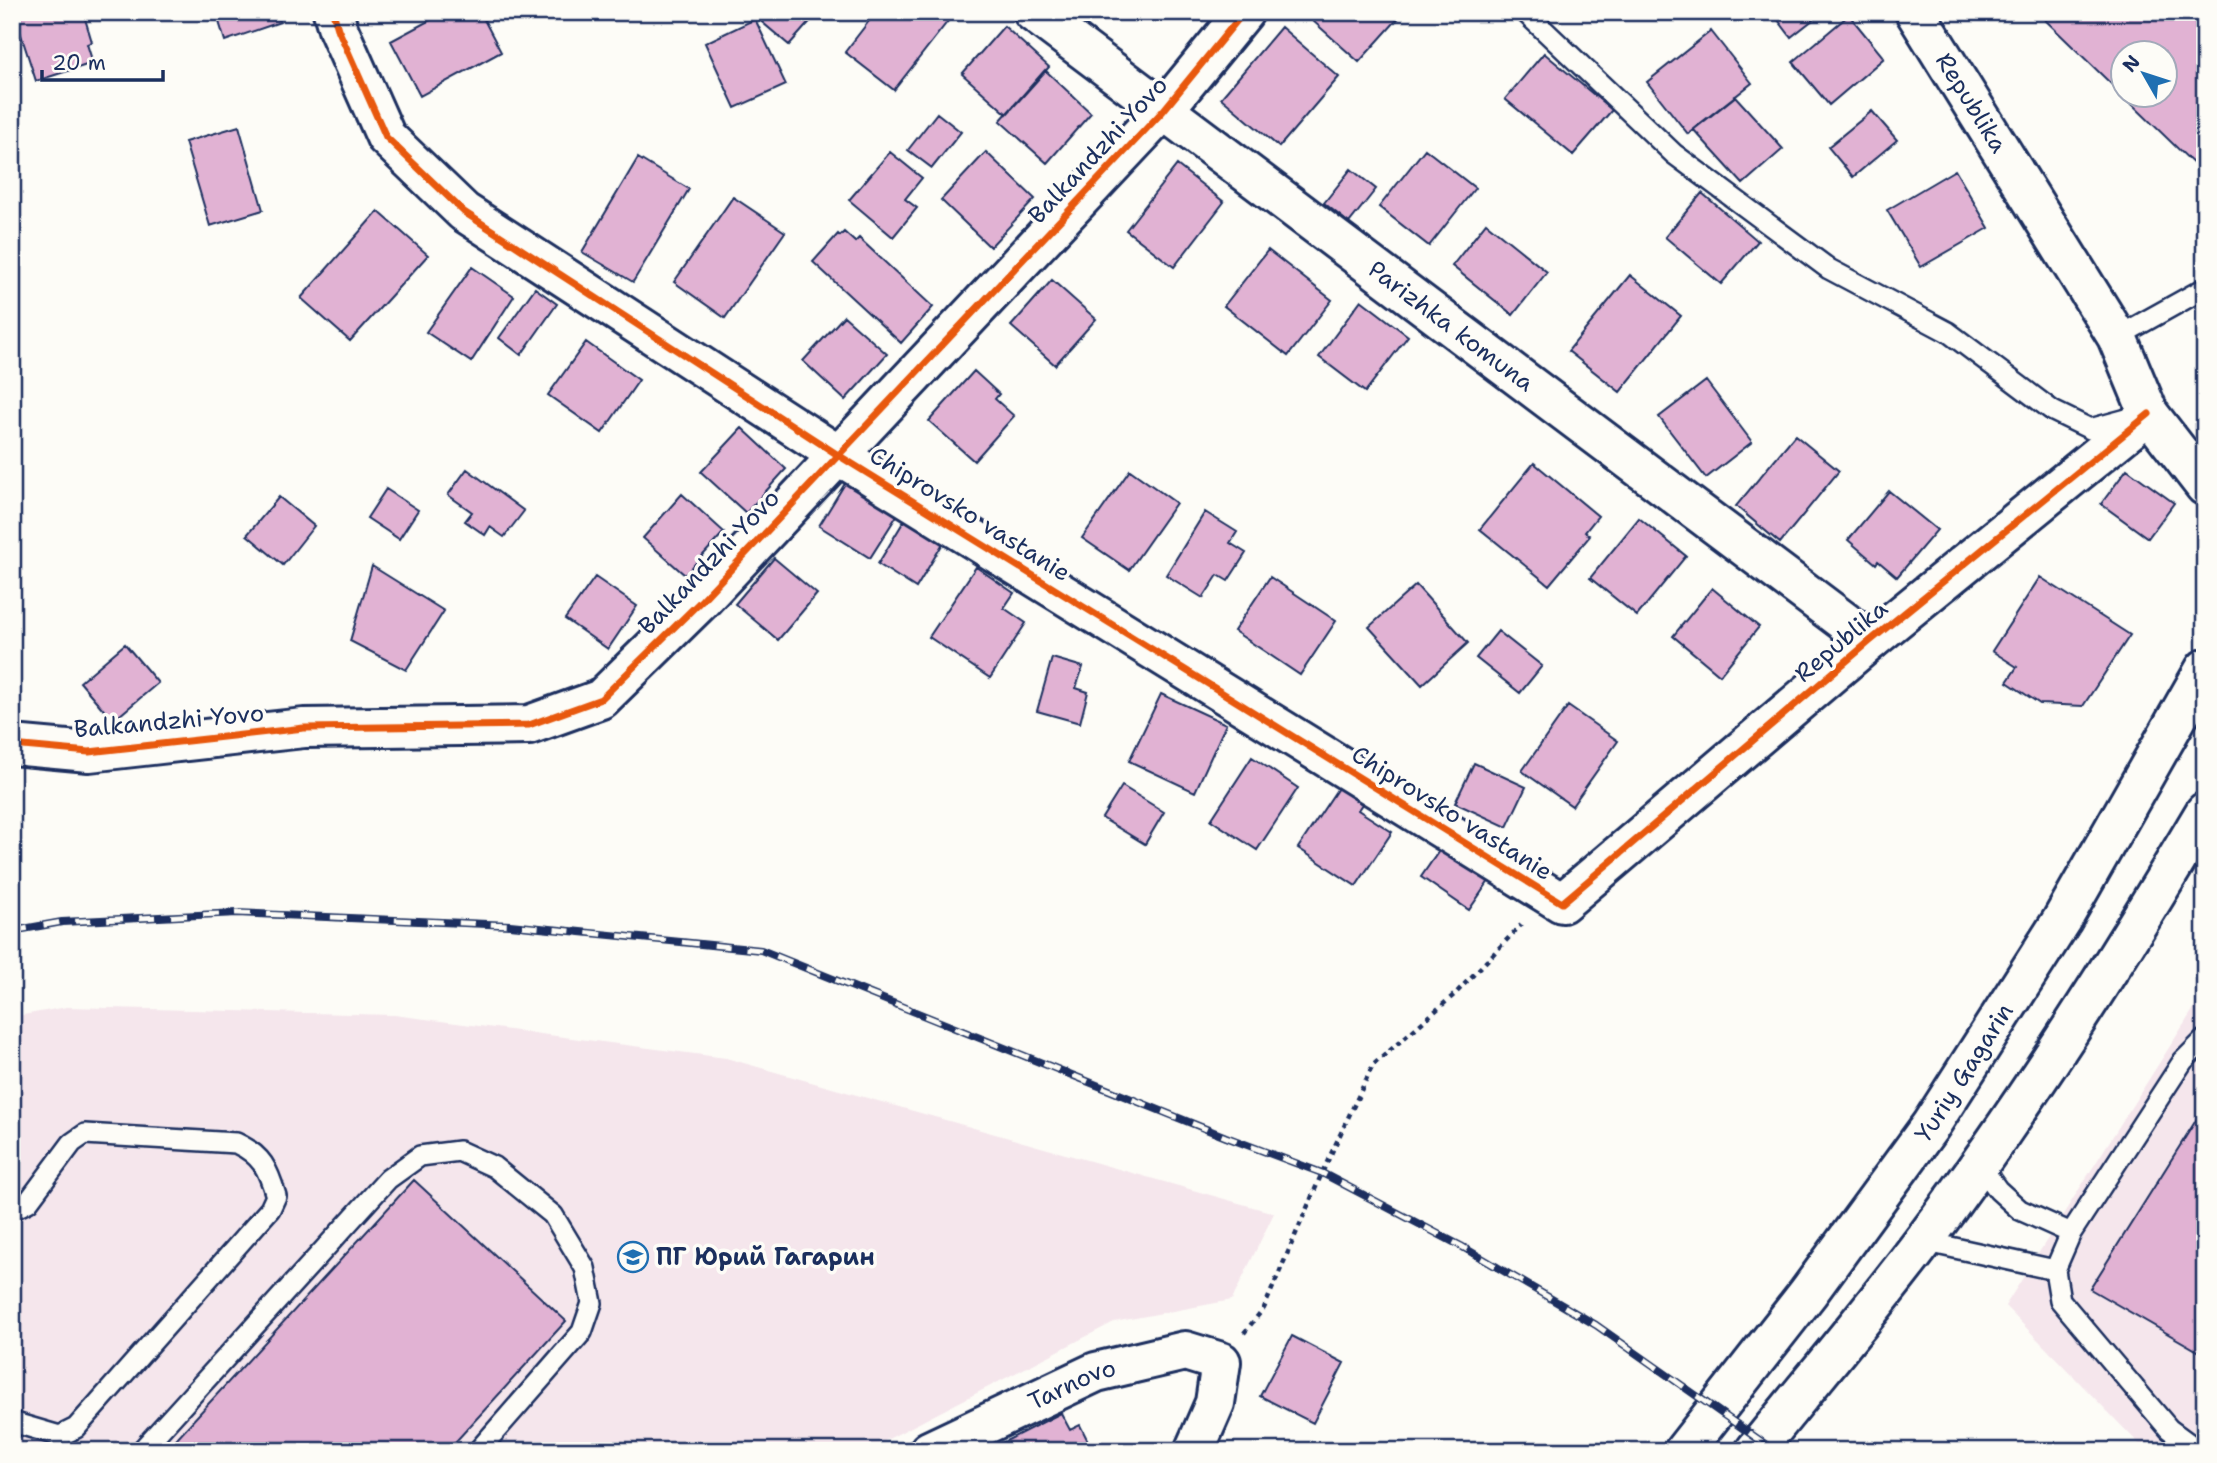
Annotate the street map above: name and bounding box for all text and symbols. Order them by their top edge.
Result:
scale bar [42,38,163,82]
north arrow [2108,38,2178,108]
street label: Republika [1928,47,2015,159]
text: 20 m [52,49,106,77]
text: N [2117,50,2146,77]
street label: Balkandzhi Yovo [1021,69,1175,231]
street label: Parizhka komuna [1362,253,1541,399]
street label: Chiprovsko vastanie [864,439,1076,589]
street label: Balkandzhi Yovo [631,482,787,642]
street label: Republika [1788,593,1894,689]
street label: Balkandzhi Yovo [73,697,265,745]
street label: Chiprovsko vastanie [1346,738,1558,888]
street label: Yuriy Gagarin [1908,997,2021,1149]
school or university icon: ПГ Юрий Гагарин [616,1240,650,1274]
place label: ПГ Юрий Гагарин [656,1241,875,1273]
street label: Tarnovo [1023,1352,1119,1418]

